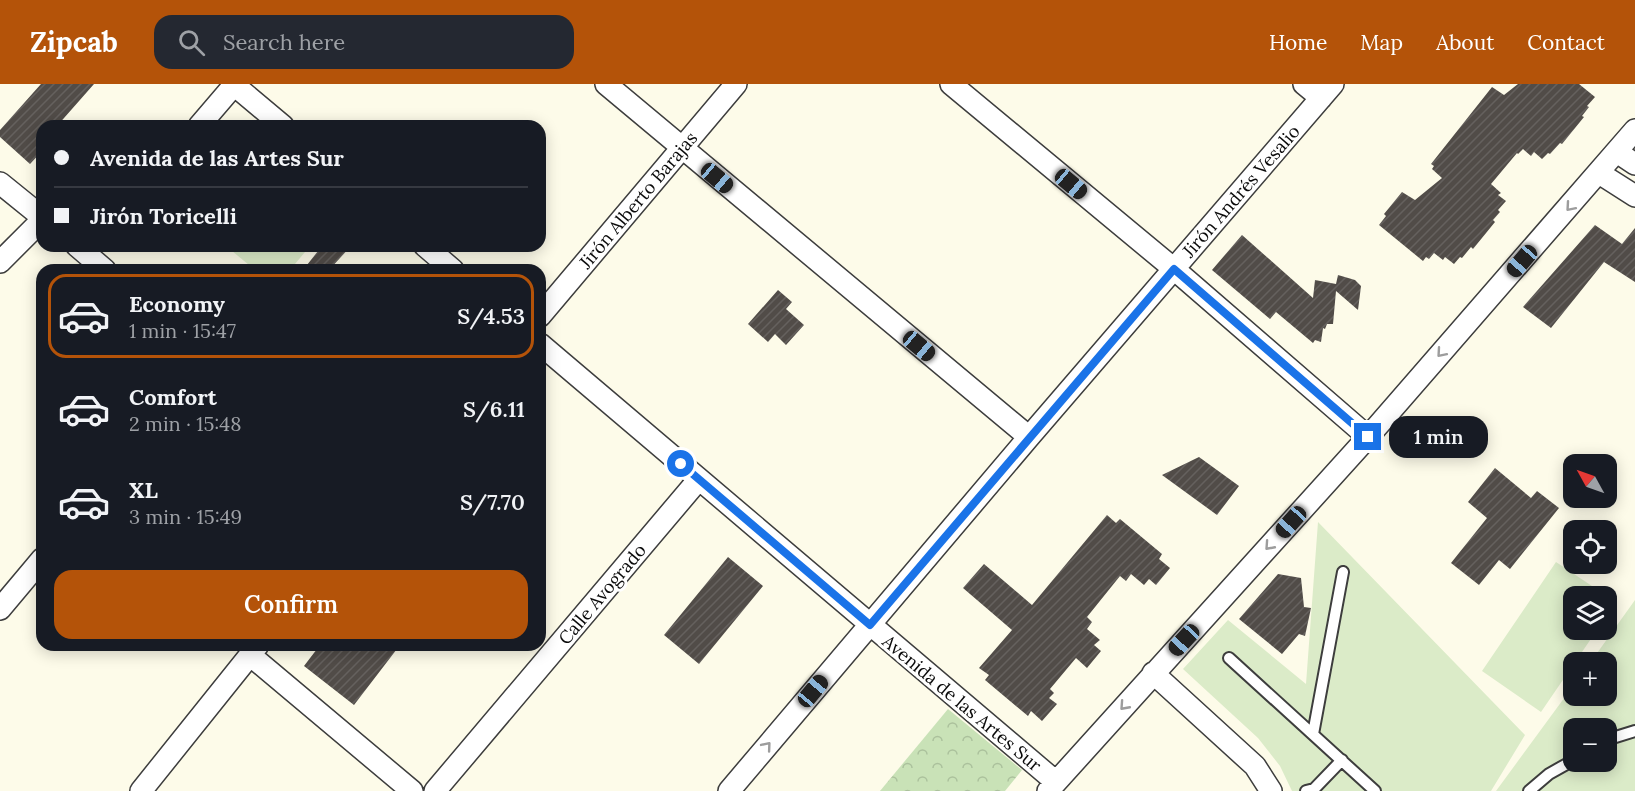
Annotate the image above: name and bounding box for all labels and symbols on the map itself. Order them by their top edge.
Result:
street label: Jirón Andrés Vesalio [1177,120,1305,263]
street label: Jirón Alberto Barajas [573,127,702,274]
car [697,160,737,196]
car [1051,166,1091,202]
one-way arrow [1566,200,1577,211]
car [1503,242,1541,280]
car [899,328,939,364]
one-way arrow [1437,347,1448,357]
callout: 1 min [1389,416,1488,458]
route end [1354,423,1381,450]
route start [667,450,694,477]
north arrow [1563,454,1617,508]
car [1272,503,1310,541]
street label: Calle Avogrado [553,539,651,649]
one-way arrow [1265,539,1276,549]
car [1165,621,1203,659]
street label: Avenida de las Artes Sur [877,629,1046,776]
car [795,671,831,711]
one-way arrow [1120,699,1131,709]
one-way arrow [759,742,770,753]

